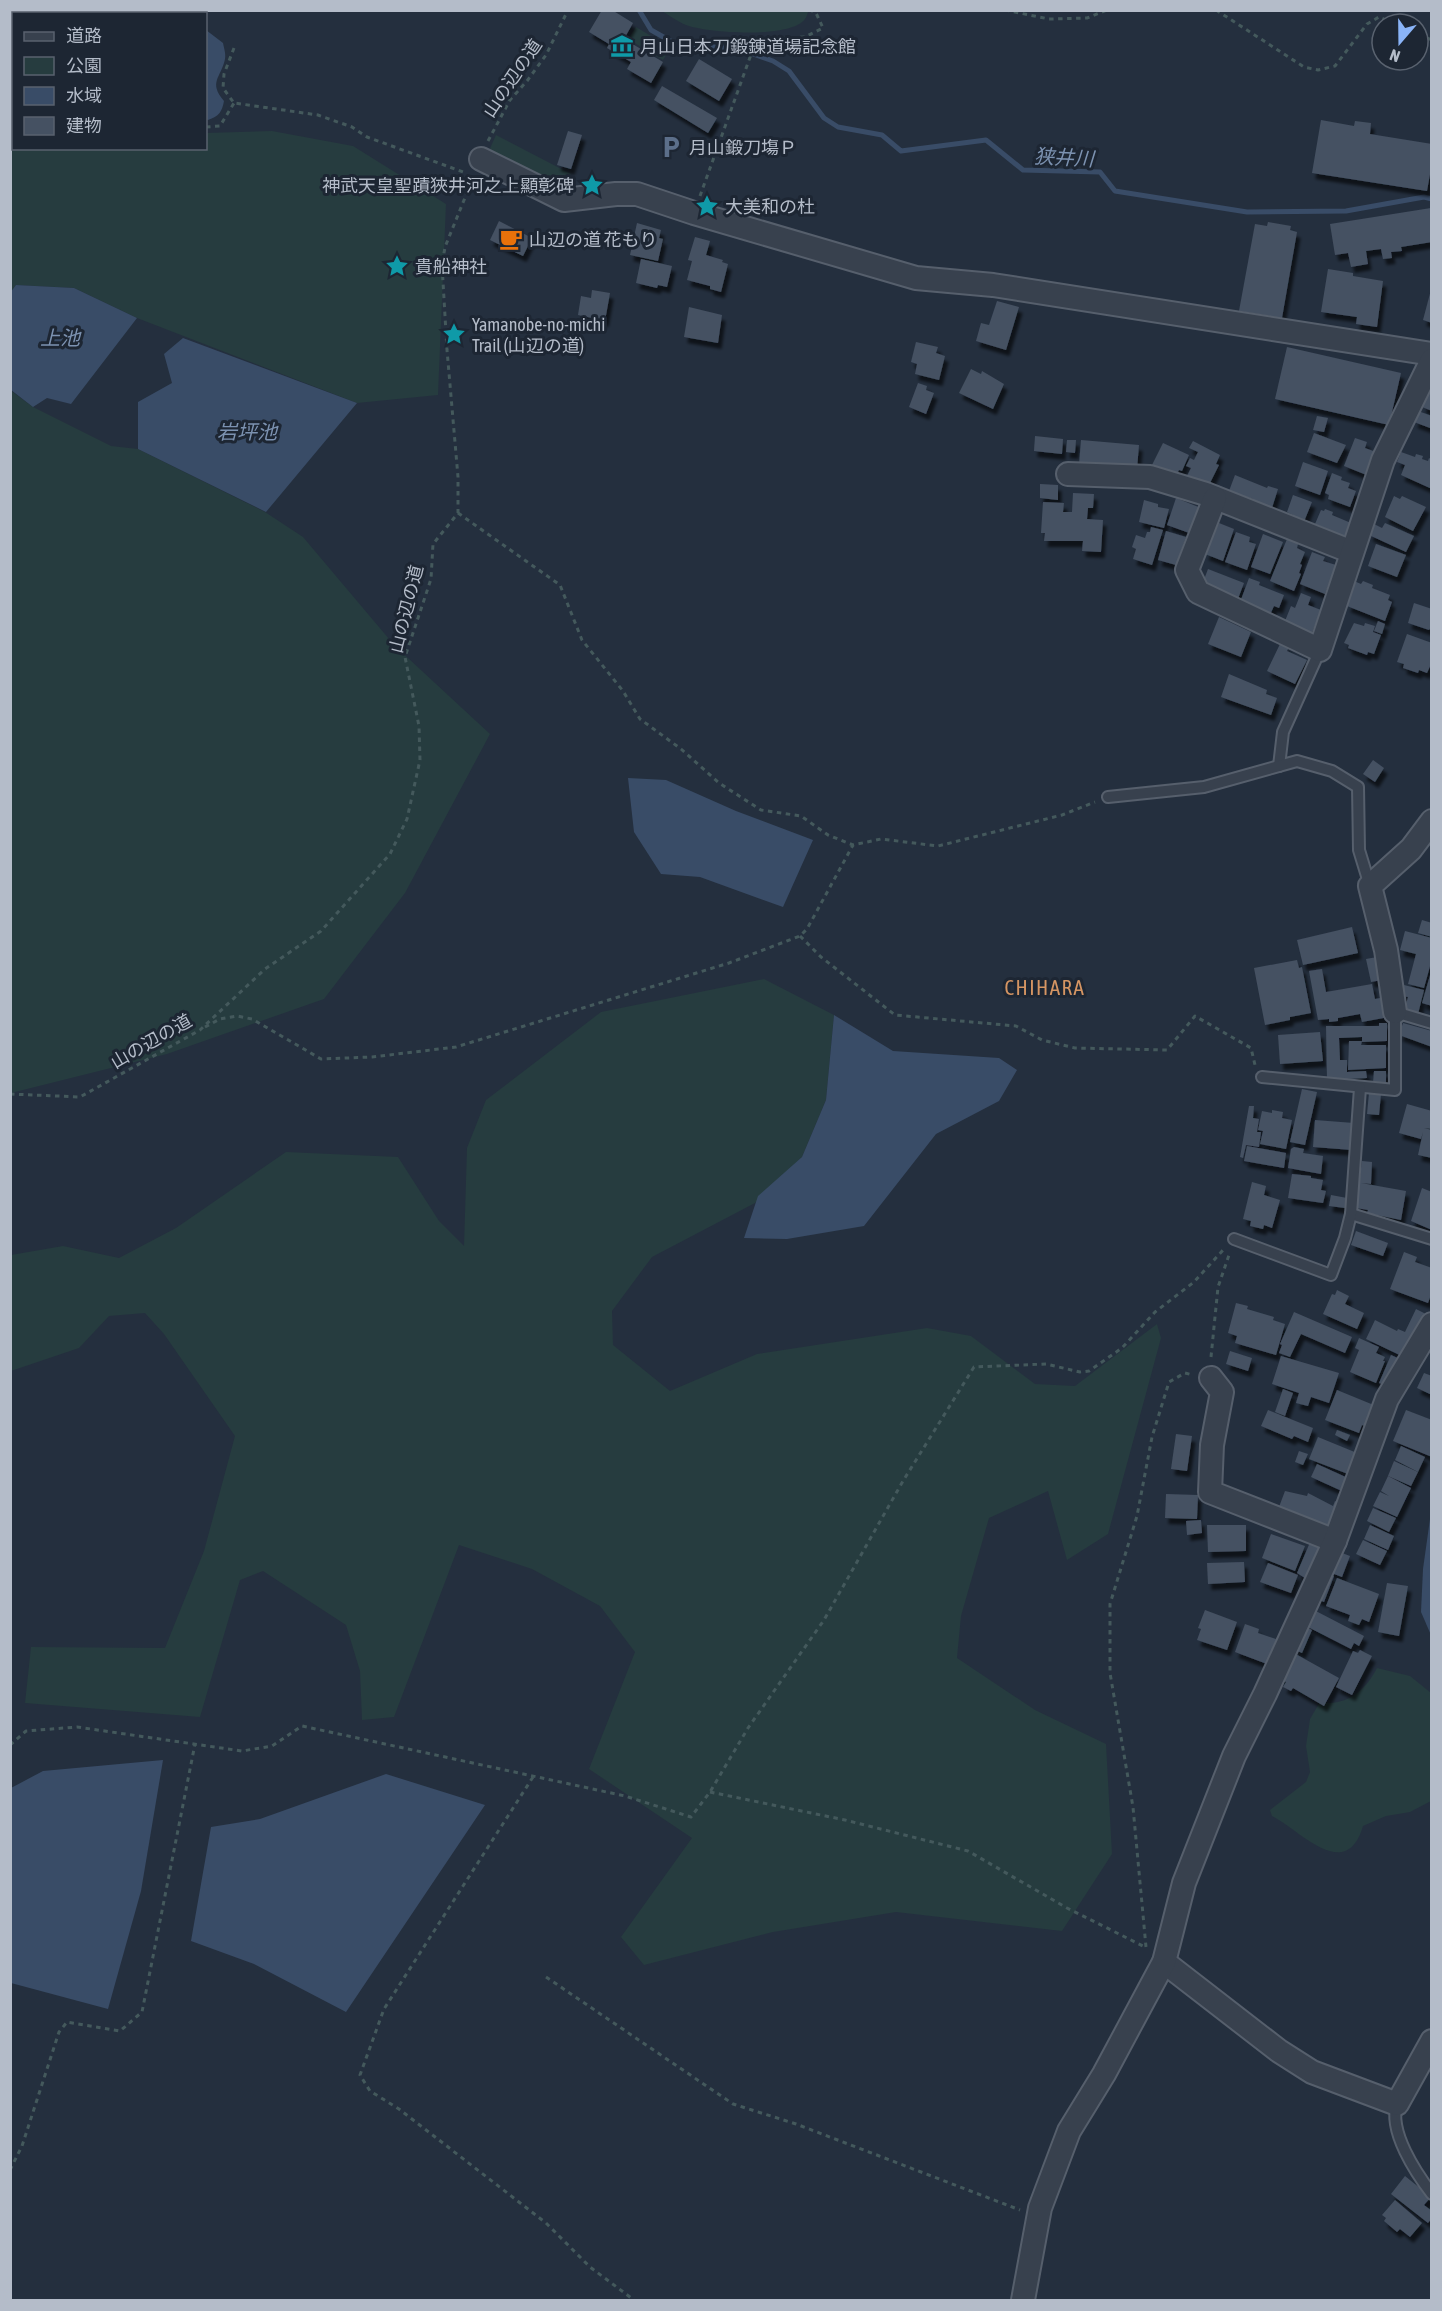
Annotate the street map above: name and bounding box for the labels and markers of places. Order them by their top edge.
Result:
museum icon: 月山日本刀鍛錬道場記念館 [609,33,635,59]
place label: 月山日本刀鍛錬道場記念館 [640,36,856,57]
parking icon: 月山鍛刀塲Ｐ [658,134,684,160]
place label: 月山鍛刀塲Ｐ [689,137,797,158]
place icon: 神武天皇聖蹟狹井河之上顯彰碑 [579,172,605,198]
place label: 神武天皇聖蹟狹井河之上顯彰碑 [322,175,574,196]
place icon: 大美和の杜 [694,193,720,219]
place label: 大美和の杜 [725,196,815,217]
cafe icon: 山辺の道 花もり [498,226,524,252]
place label: 山辺の道 花もり [529,229,657,250]
place icon: 貴船神社 [384,253,410,279]
place label: 貴船神社 [415,256,487,277]
place label: Yamanobe-no-michi Trail (山辺の道) [472,314,605,356]
place icon: Yamanobe-no-michi Trail (山辺の道) [441,321,467,347]

